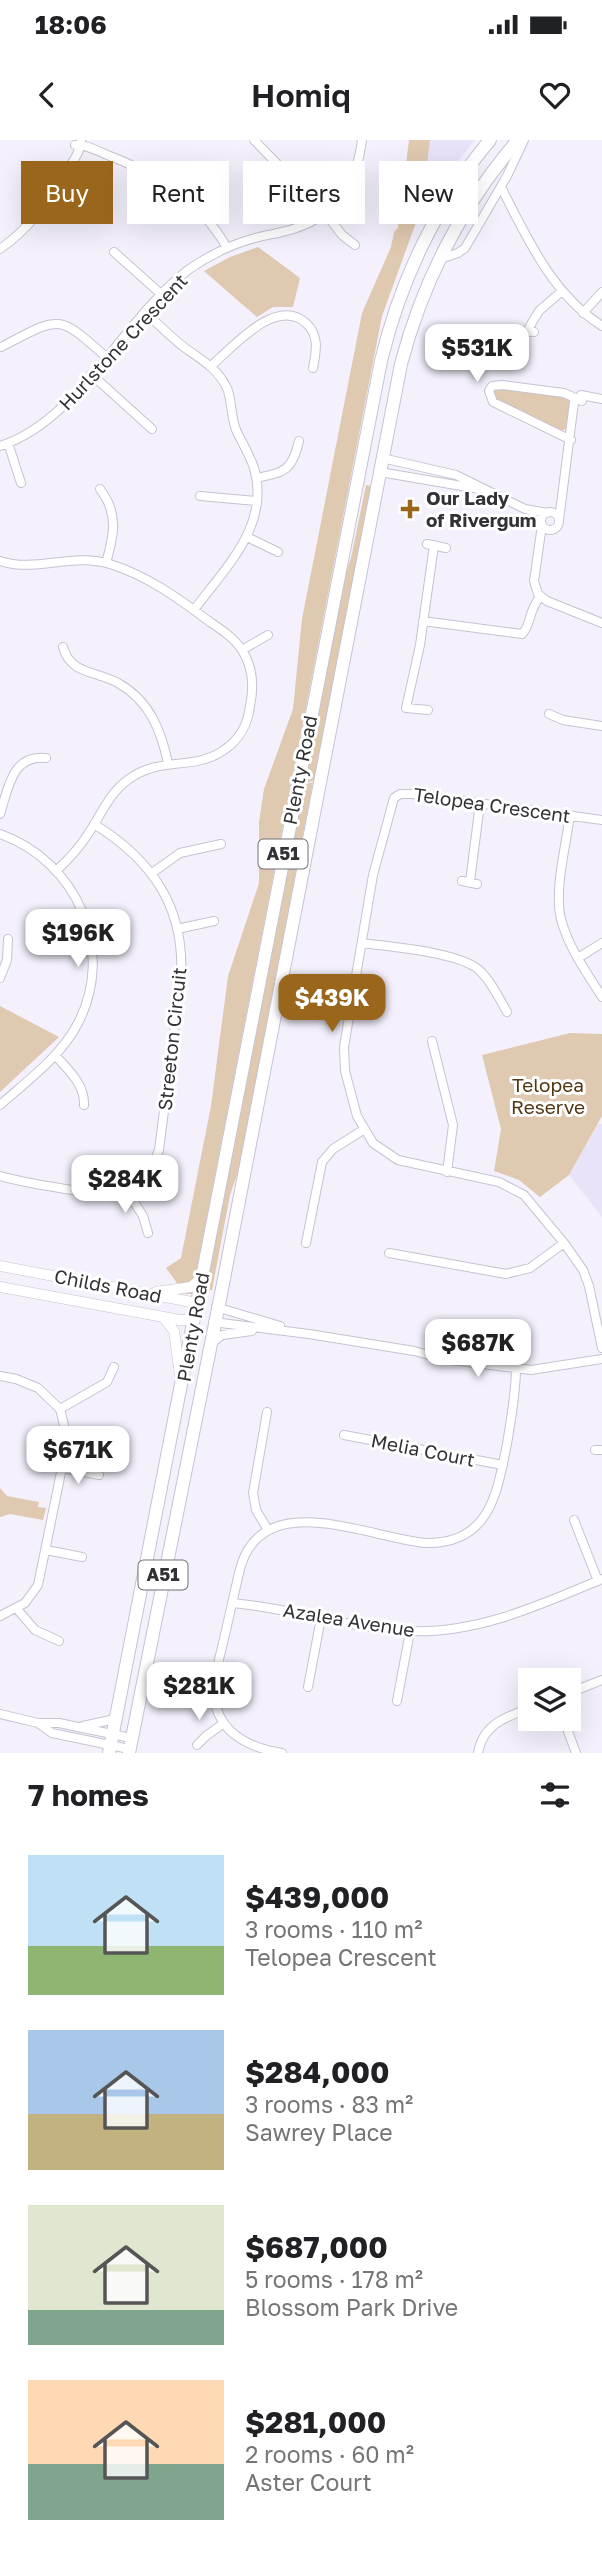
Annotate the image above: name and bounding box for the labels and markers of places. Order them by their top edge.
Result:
pin: $531K [428,324,526,384]
place label: Our Lady of Rivergum [426,486,536,531]
marker: Our Lady of Rivergum [400,499,420,519]
pin: $196K [29,910,127,969]
pin: $439K [283,974,381,1034]
pin: $284K [76,1156,174,1215]
pin: $687K [429,1320,527,1379]
pin: $671K [29,1426,127,1486]
pin: $281K [150,1662,248,1722]

